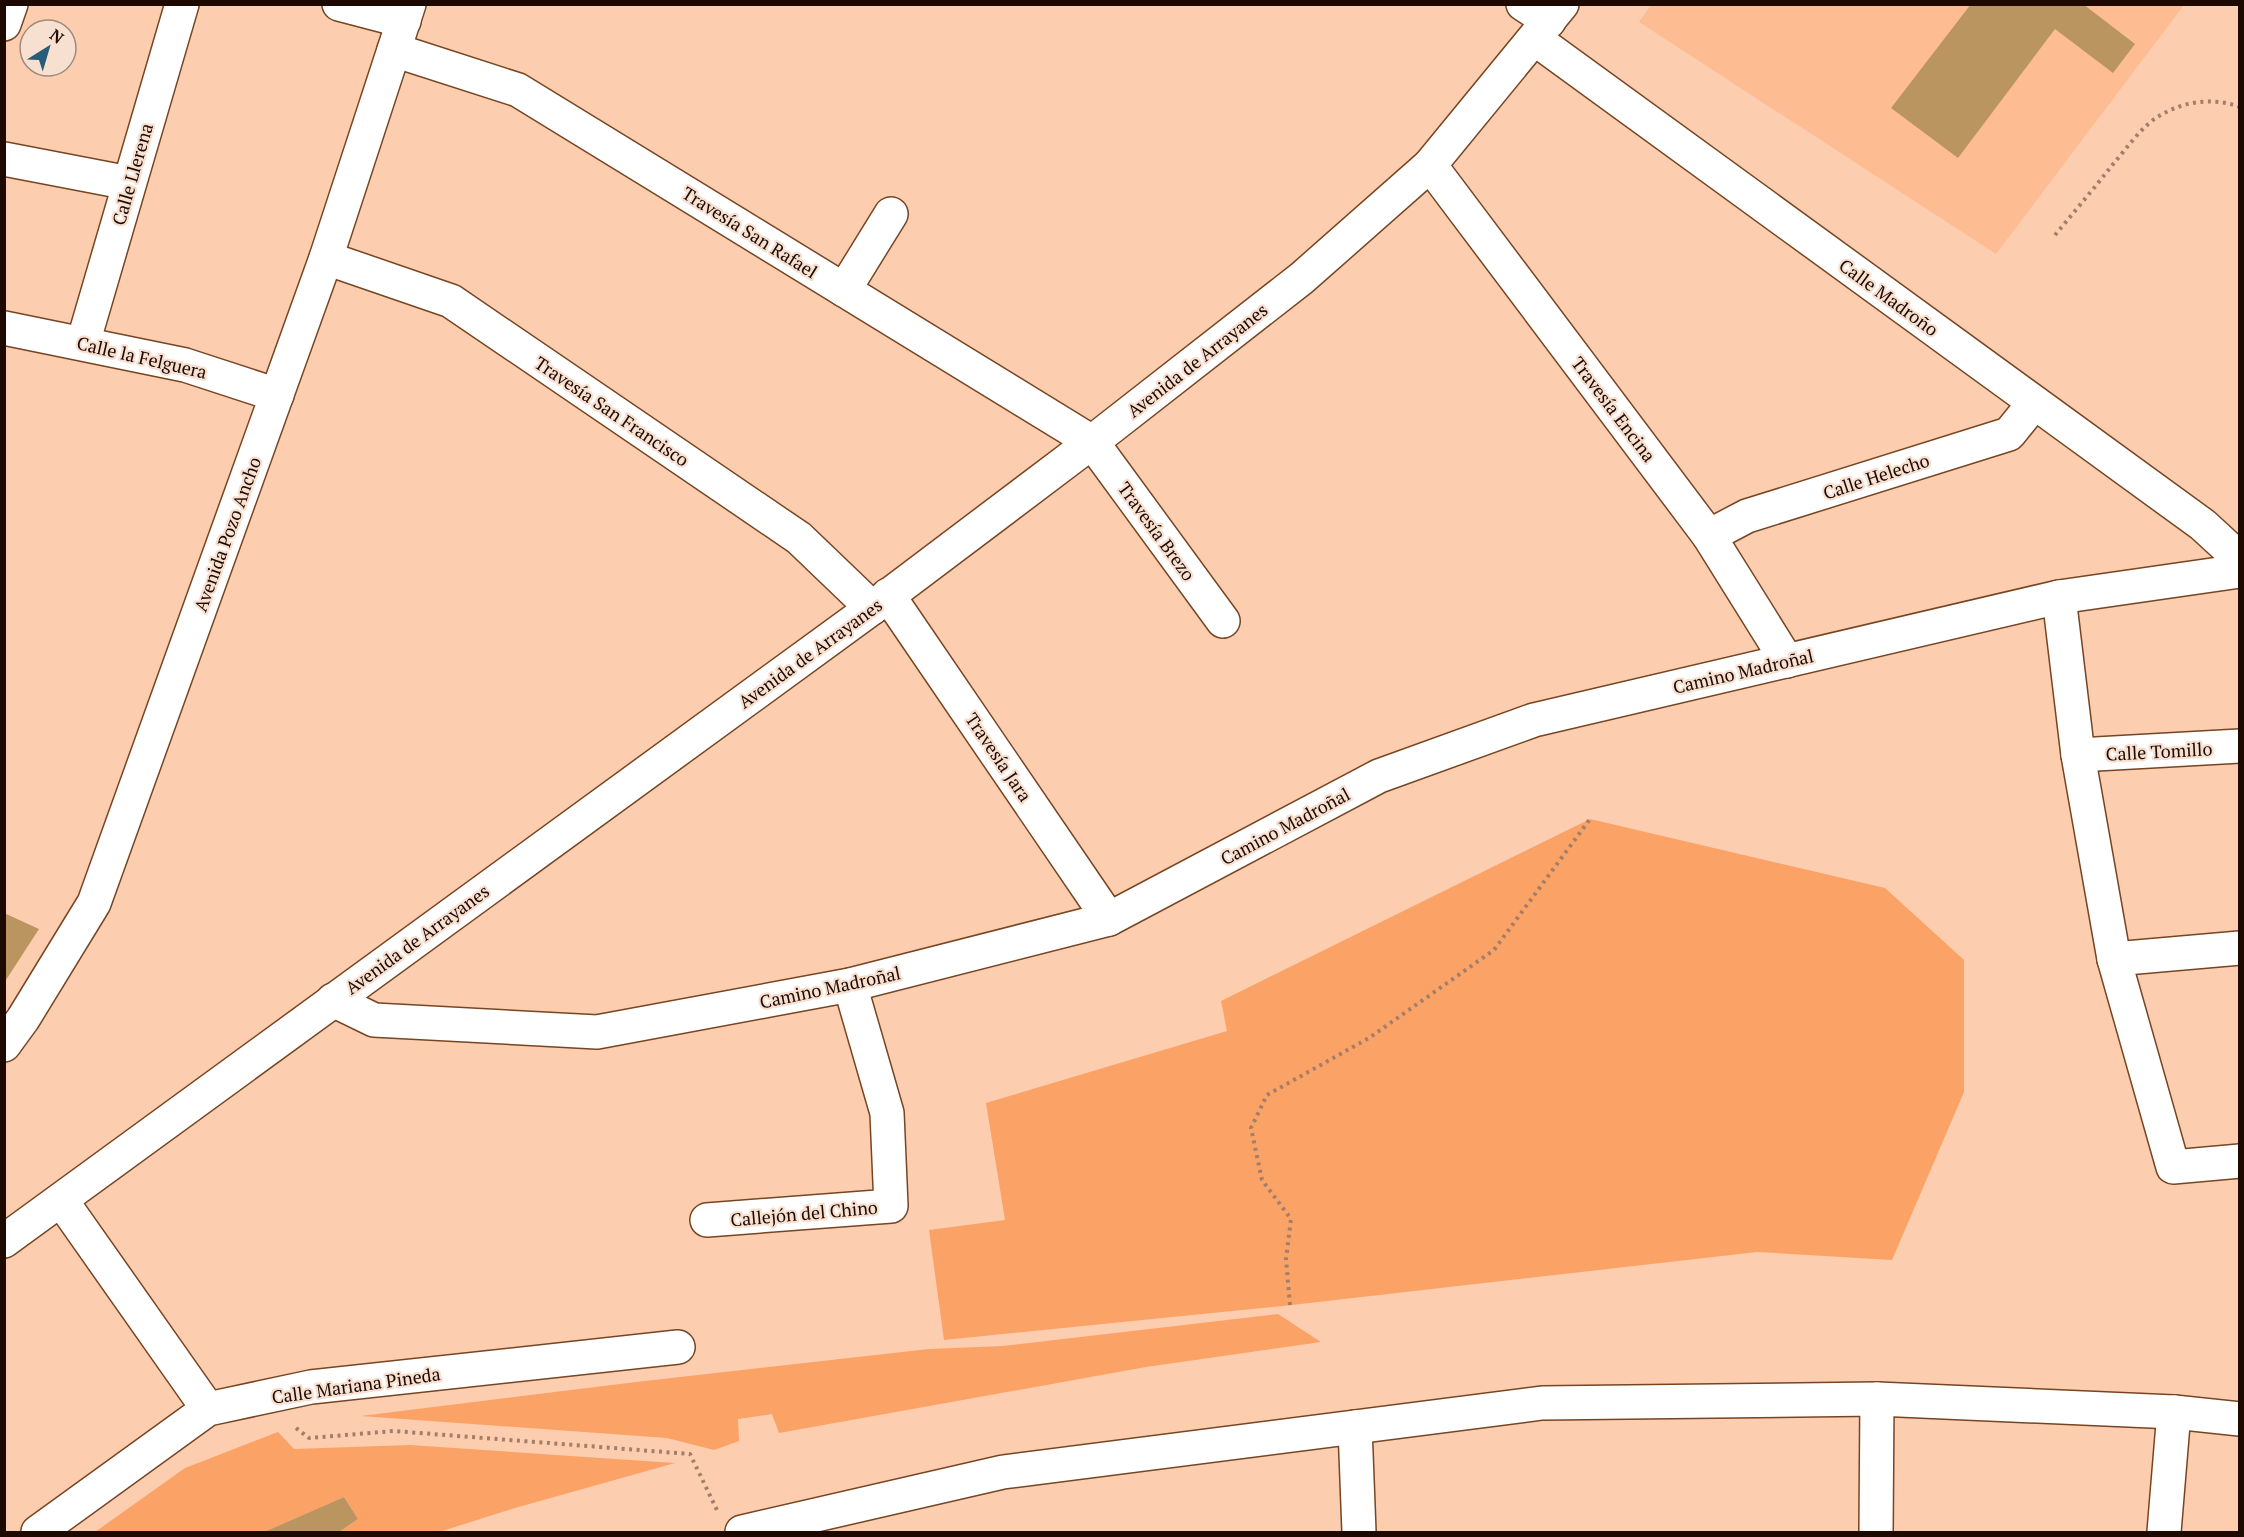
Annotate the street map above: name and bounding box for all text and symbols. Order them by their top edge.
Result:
north arrow [18,18,78,78]
text: N [46,24,68,48]
street label: Calle Llerena [106,120,158,228]
street label: Travesía San Rafael [678,181,822,283]
street label: Calle Madroño [1835,253,1943,341]
street label: Avenida de Arrayanes [1122,297,1272,423]
street label: Calle la Felguera [75,330,209,384]
street label: Travesía San Francisco [530,350,694,472]
street label: Travesía Encina [1567,352,1661,466]
street label: Calle Helecho [1820,448,1932,504]
street label: Avenida Pozo Ancho [188,453,266,615]
street label: Travesía Brezo [1113,477,1201,585]
street label: Avenida de Arrayanes [733,593,887,713]
street label: Camino Madroñal [1670,643,1816,699]
street label: Travesía Jara [960,708,1038,806]
street label: Calle Tomillo [2105,736,2213,766]
street label: Camino Madroñal [1216,782,1354,870]
street label: Avenida de Arrayanes [340,879,494,999]
street label: Camino Madroñal [757,960,903,1014]
street label: Callejón del Chino [729,1195,879,1231]
street label: Calle Mariana Pineda [270,1361,442,1409]

